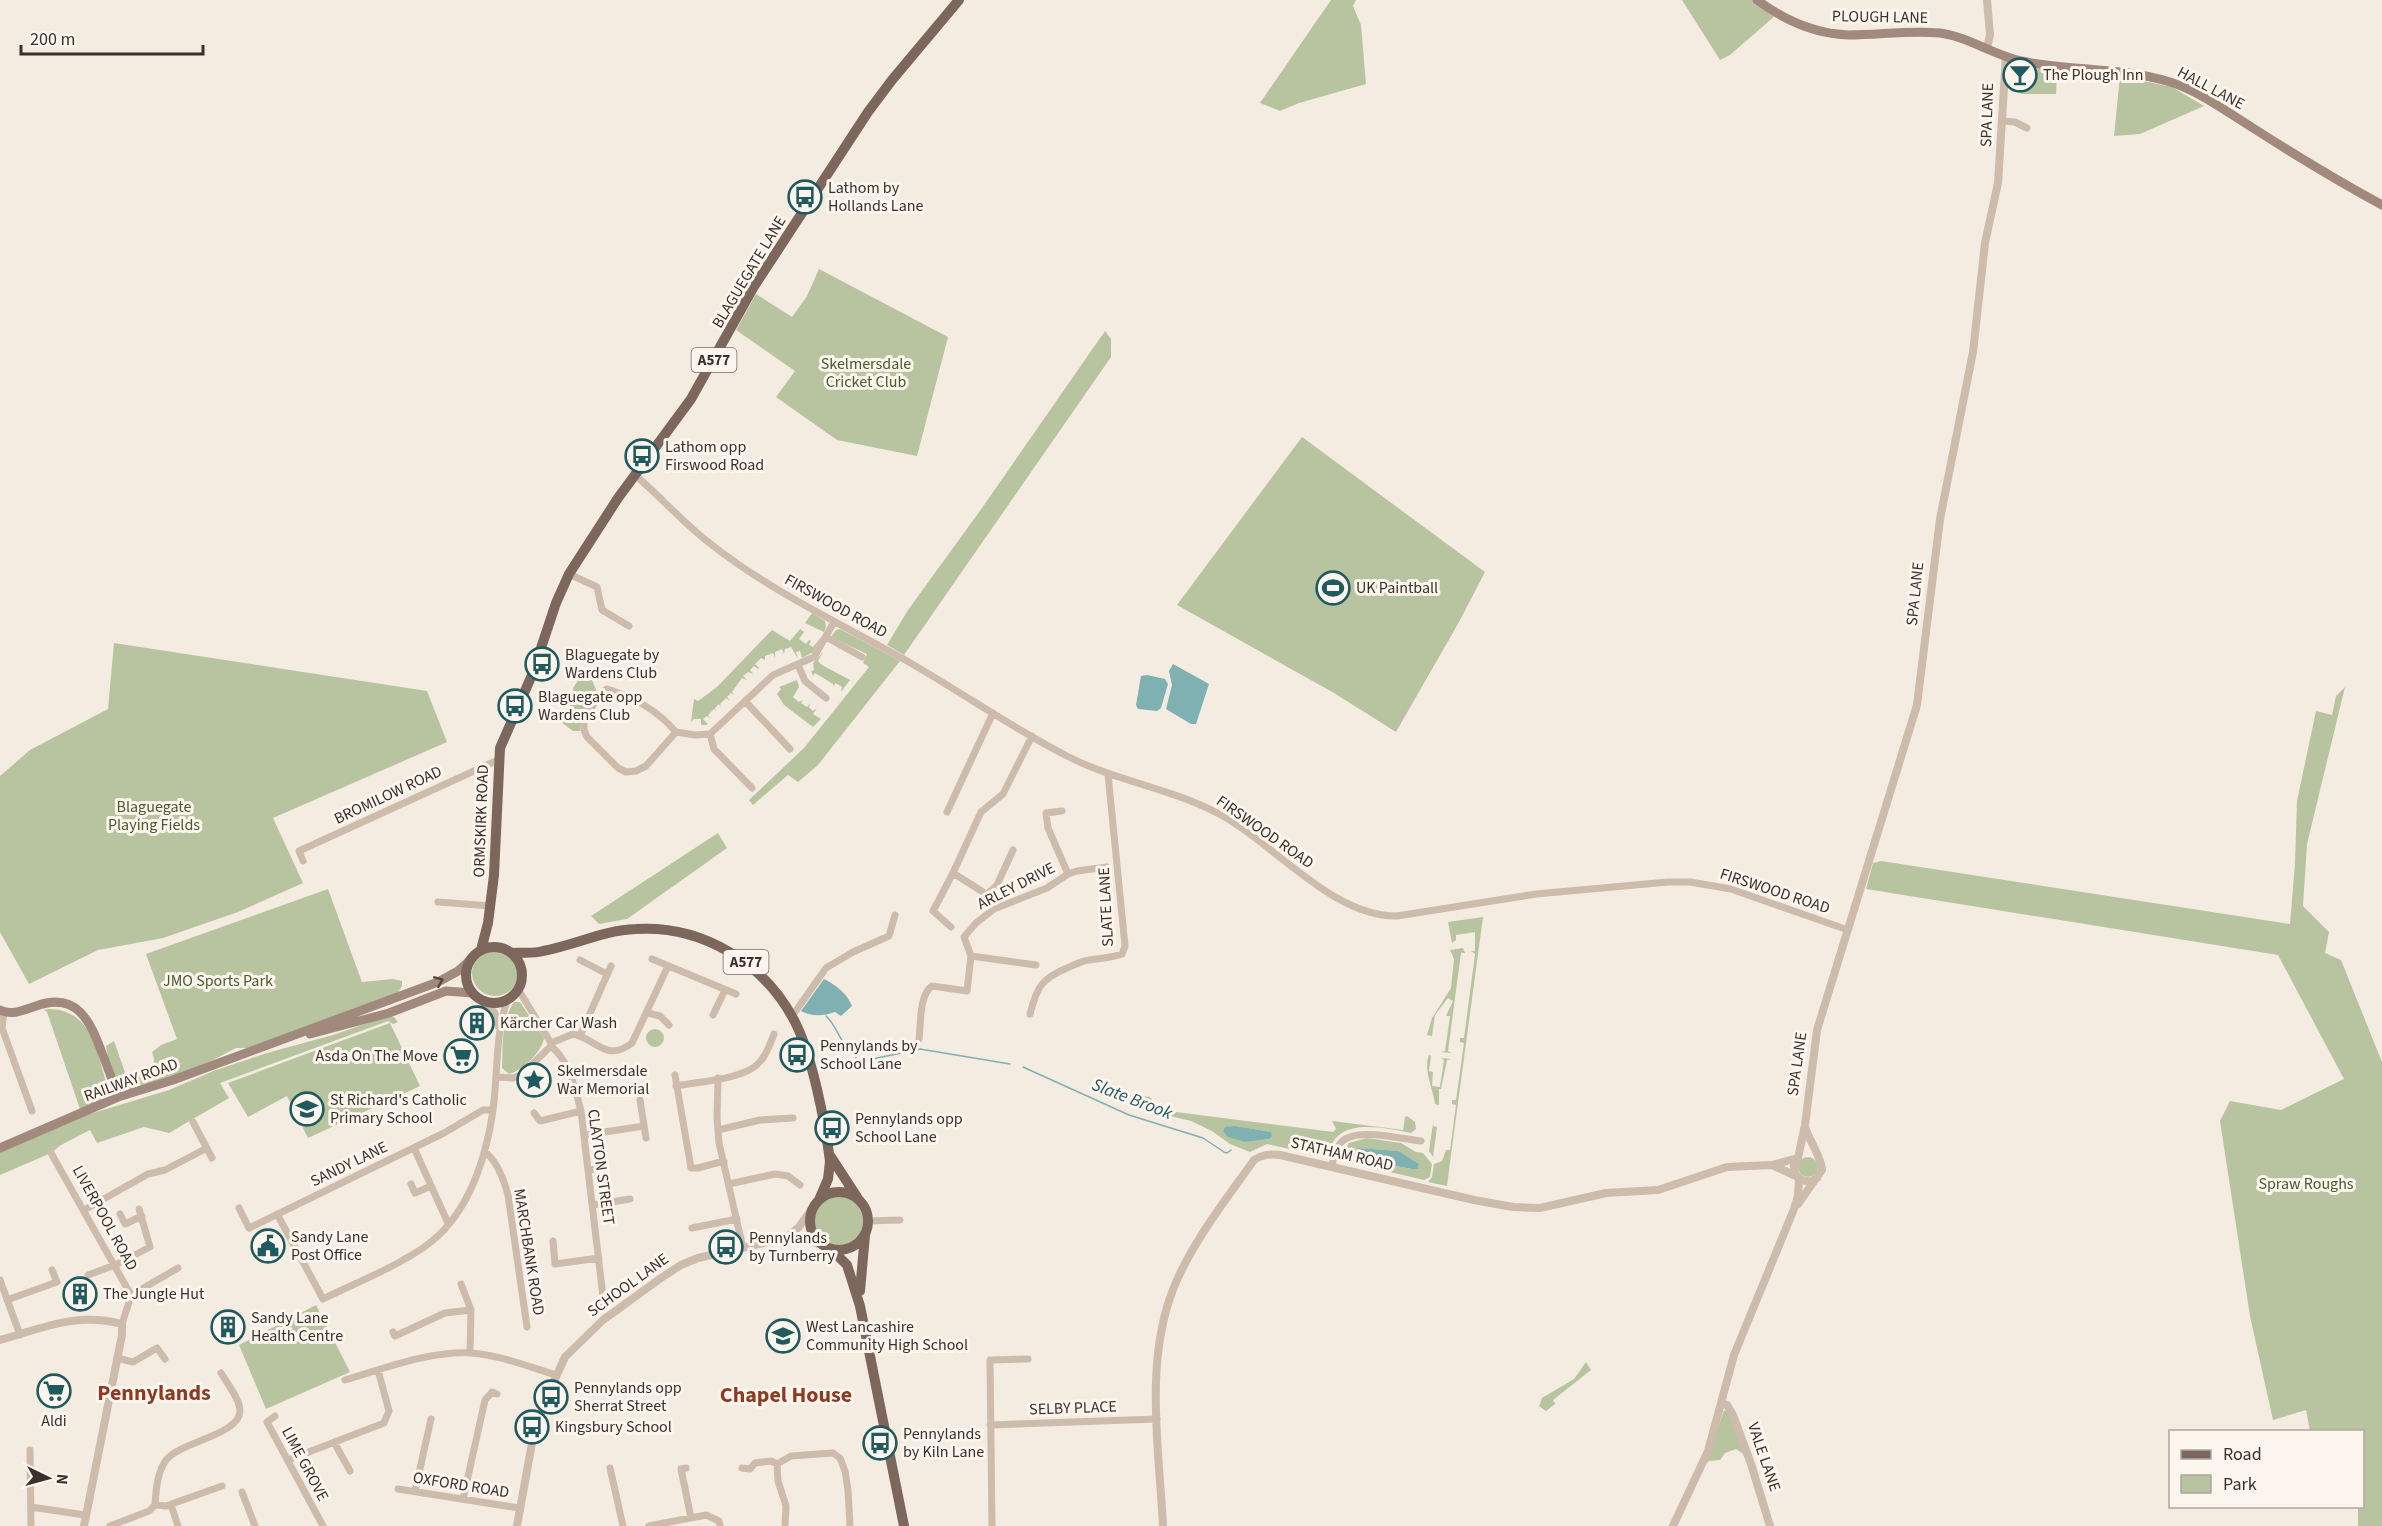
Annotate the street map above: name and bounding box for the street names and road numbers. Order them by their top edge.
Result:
street label: PLOUGH LANE [1832,5,1928,29]
street label: HALL LANE [2174,61,2248,115]
street label: SPA LANE [1975,83,1999,147]
street label: BLAGUEGATE LANE [707,212,791,332]
road number: A577 [692,348,736,372]
street label: SPA LANE [1901,561,1929,627]
street label: FIRSWOOD ROAD [781,569,891,643]
street label: BROMILOW ROAD [330,760,446,830]
street label: ORMSKIRK ROAD [468,764,494,878]
street label: FIRSWOOD ROAD [1212,790,1318,874]
street label: ARLEY DRIVE [973,857,1059,915]
street label: FIRSWOOD ROAD [1717,863,1833,919]
street label: SLATE LANE [1093,867,1119,947]
road number: A577 [724,950,768,974]
street label: SPA LANE [1782,1031,1812,1097]
street label: RAILWAY ROAD [81,1053,181,1107]
street label: CLAYTON STREET [582,1108,620,1227]
street label: STATHAM ROAD [1289,1132,1396,1177]
street label: SANDY LANE [307,1136,391,1192]
street label: LIVERPOOL ROAD [67,1161,143,1275]
street label: MARCHBANK ROAD [508,1187,550,1317]
street label: SCHOOL LANE [583,1248,673,1322]
street label: SELBY PLACE [1029,1395,1117,1421]
street label: VALE LANE [1742,1420,1786,1494]
street label: LIME GROVE [276,1423,334,1505]
street label: OXFORD ROAD [411,1467,511,1503]

